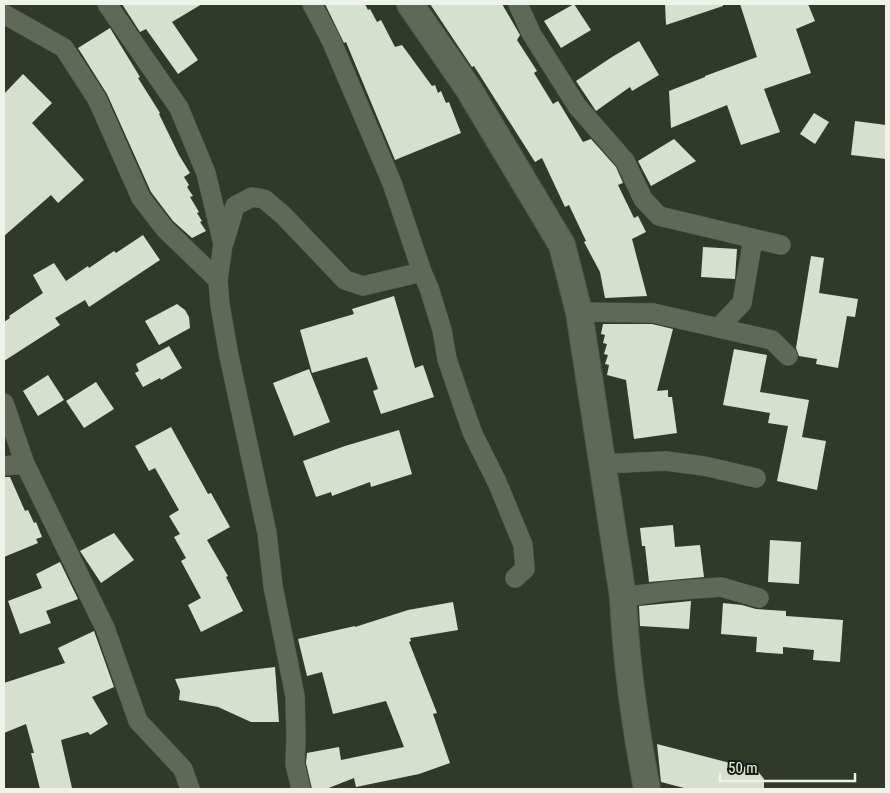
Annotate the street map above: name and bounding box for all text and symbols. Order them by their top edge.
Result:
scale bar [720,750,855,782]
text: 50 m [728,759,758,777]

